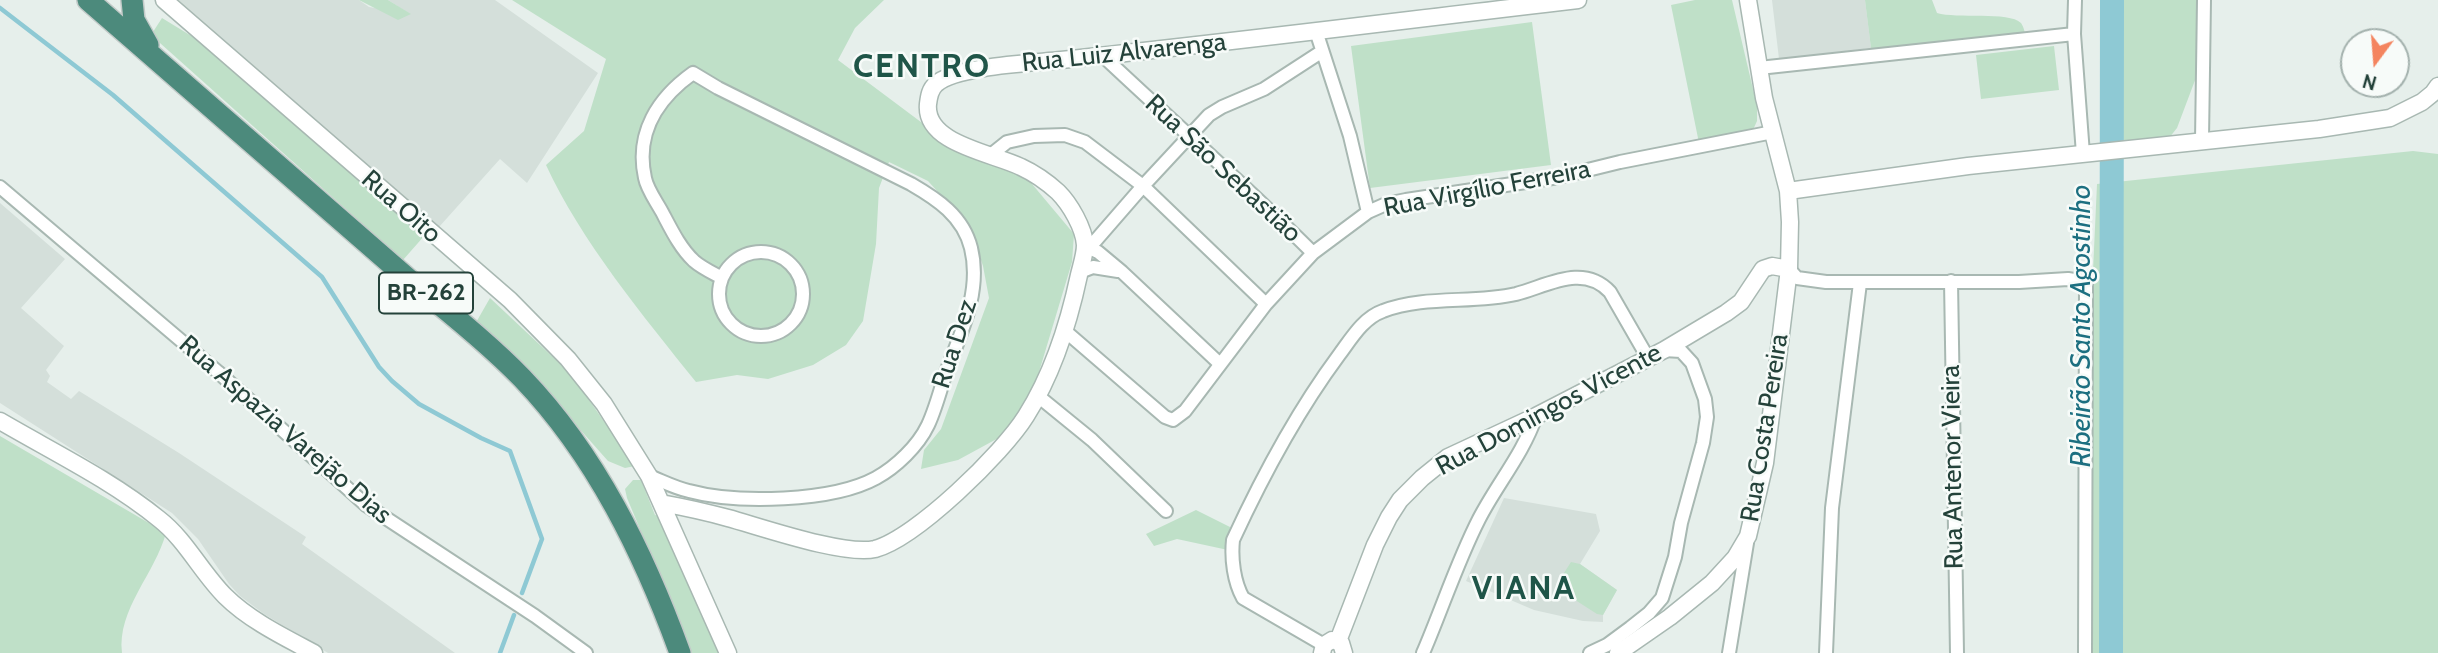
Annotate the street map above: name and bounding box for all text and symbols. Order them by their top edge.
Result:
street label: Rua Luiz Alvarenga [1020,27,1228,79]
north arrow [2340,28,2410,98]
district label: CENTRO [854,47,990,87]
text: N [2360,69,2379,95]
street label: Rua São Sebastião [1138,89,1308,249]
street label: Rua Virgílio Ferreira [1381,154,1593,224]
street label: Rua Oito [355,164,447,250]
water label: Ribeirão Santo Agostinho [2065,185,2099,467]
road number: BR-262 [379,272,473,314]
street label: Rua Dez [926,296,984,392]
street label: Rua Aspazia Varejão Dias [172,329,398,531]
street label: Rua Costa Pereira [1735,332,1795,524]
street label: Rua Domingos Vicente [1431,337,1667,483]
street label: Rua Antenor Vieira [1936,365,1970,569]
district label: VIANA [1472,569,1576,609]

